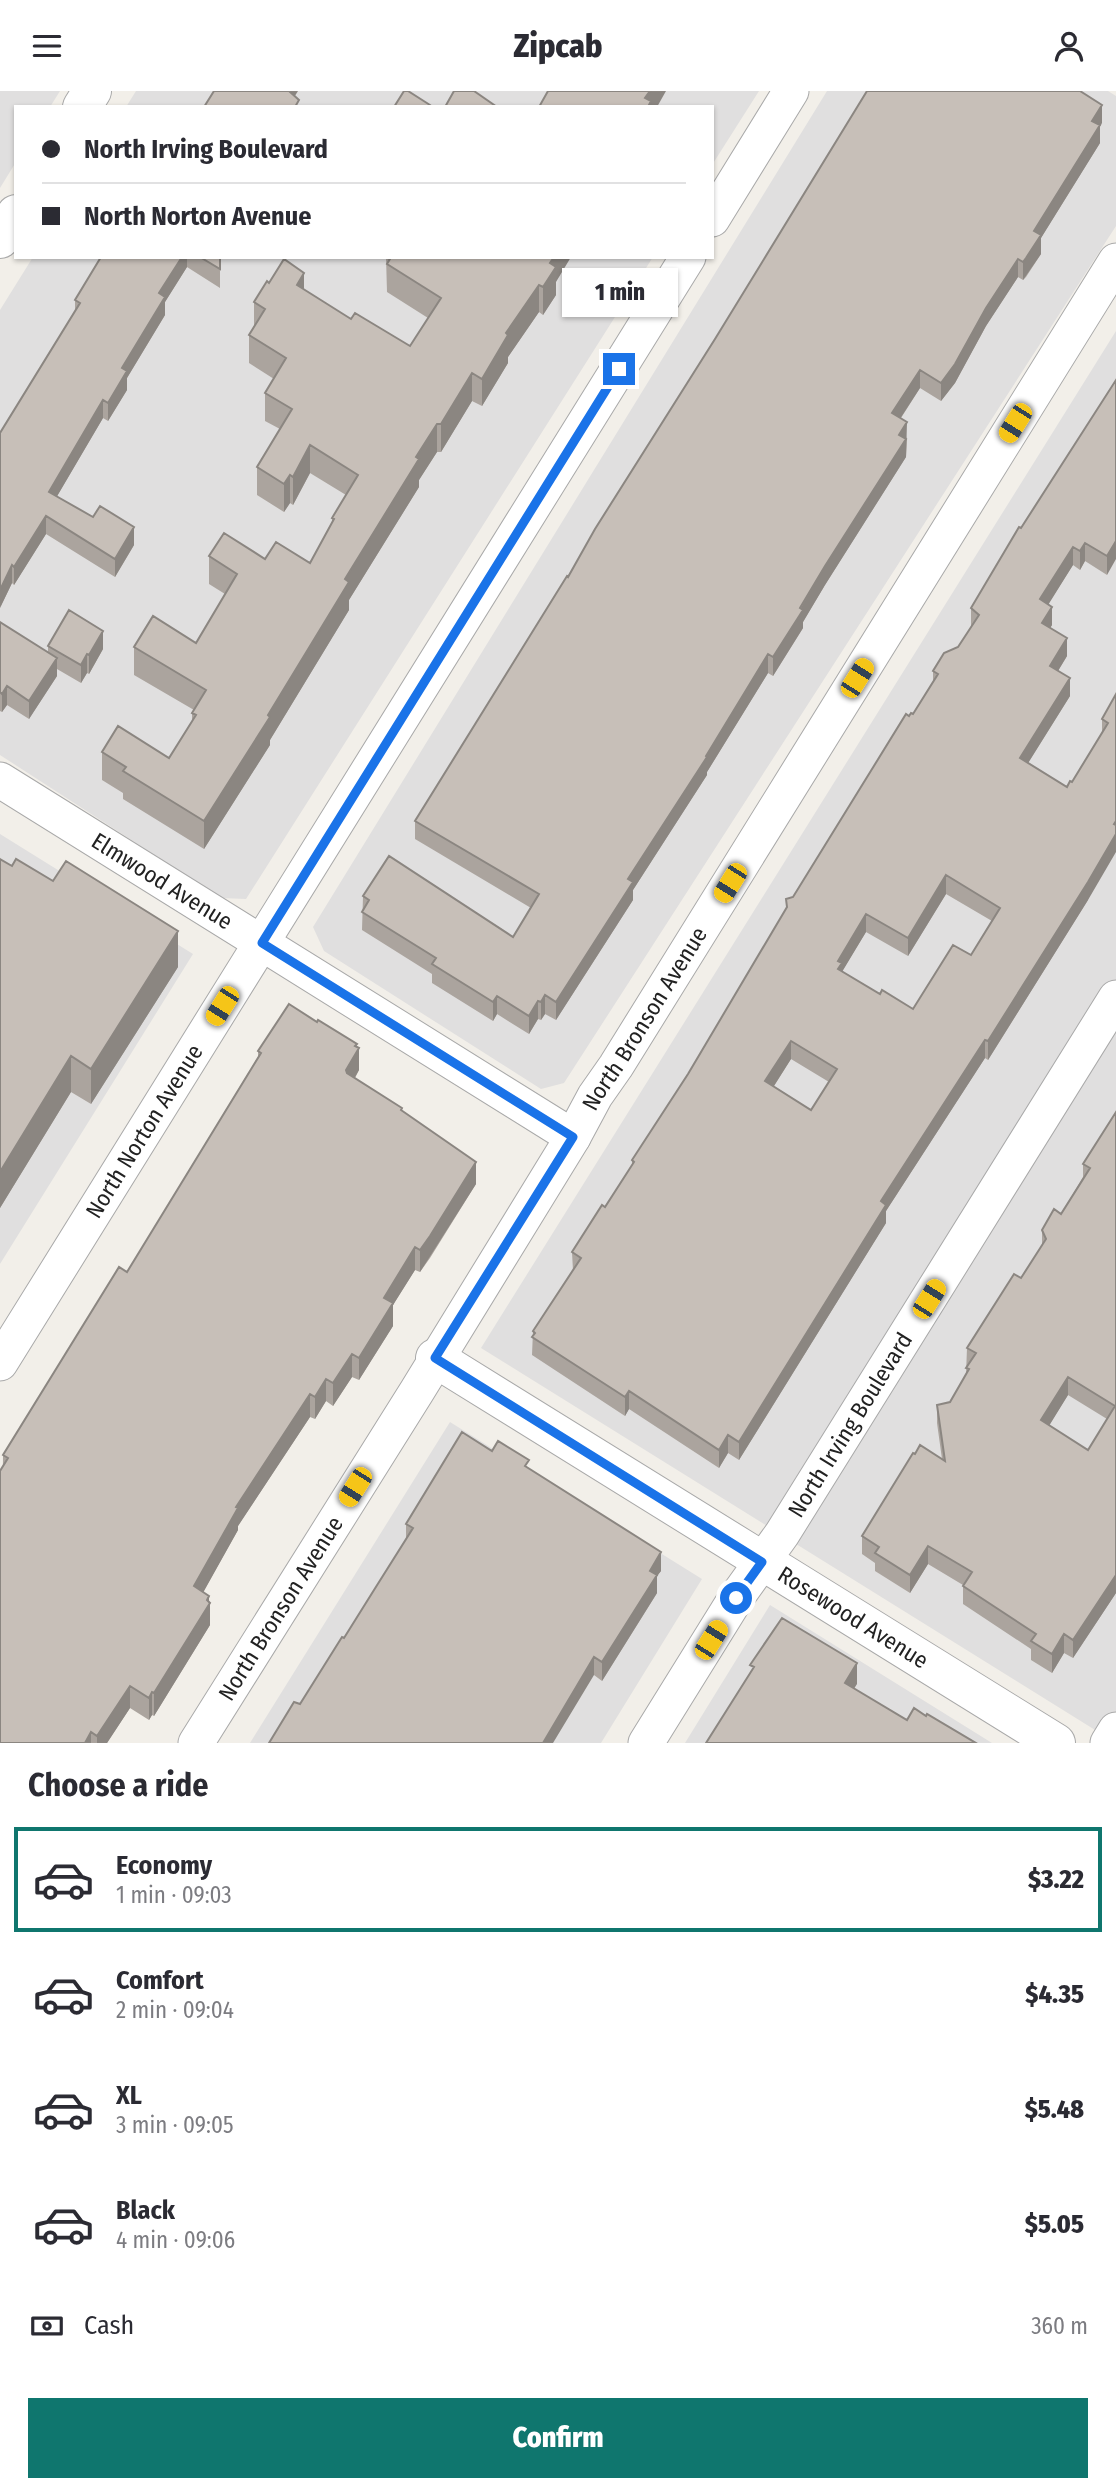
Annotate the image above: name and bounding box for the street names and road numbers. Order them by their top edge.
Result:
street label: Elmwood Avenue [87,827,238,935]
street label: North Bronson Avenue [576,922,713,1115]
street label: North Norton Avenue [80,1039,209,1223]
street label: North Irving Boulevard [782,1327,918,1523]
street label: North Bronson Avenue [212,1511,349,1706]
street label: Rosewood Avenue [773,1560,934,1674]

